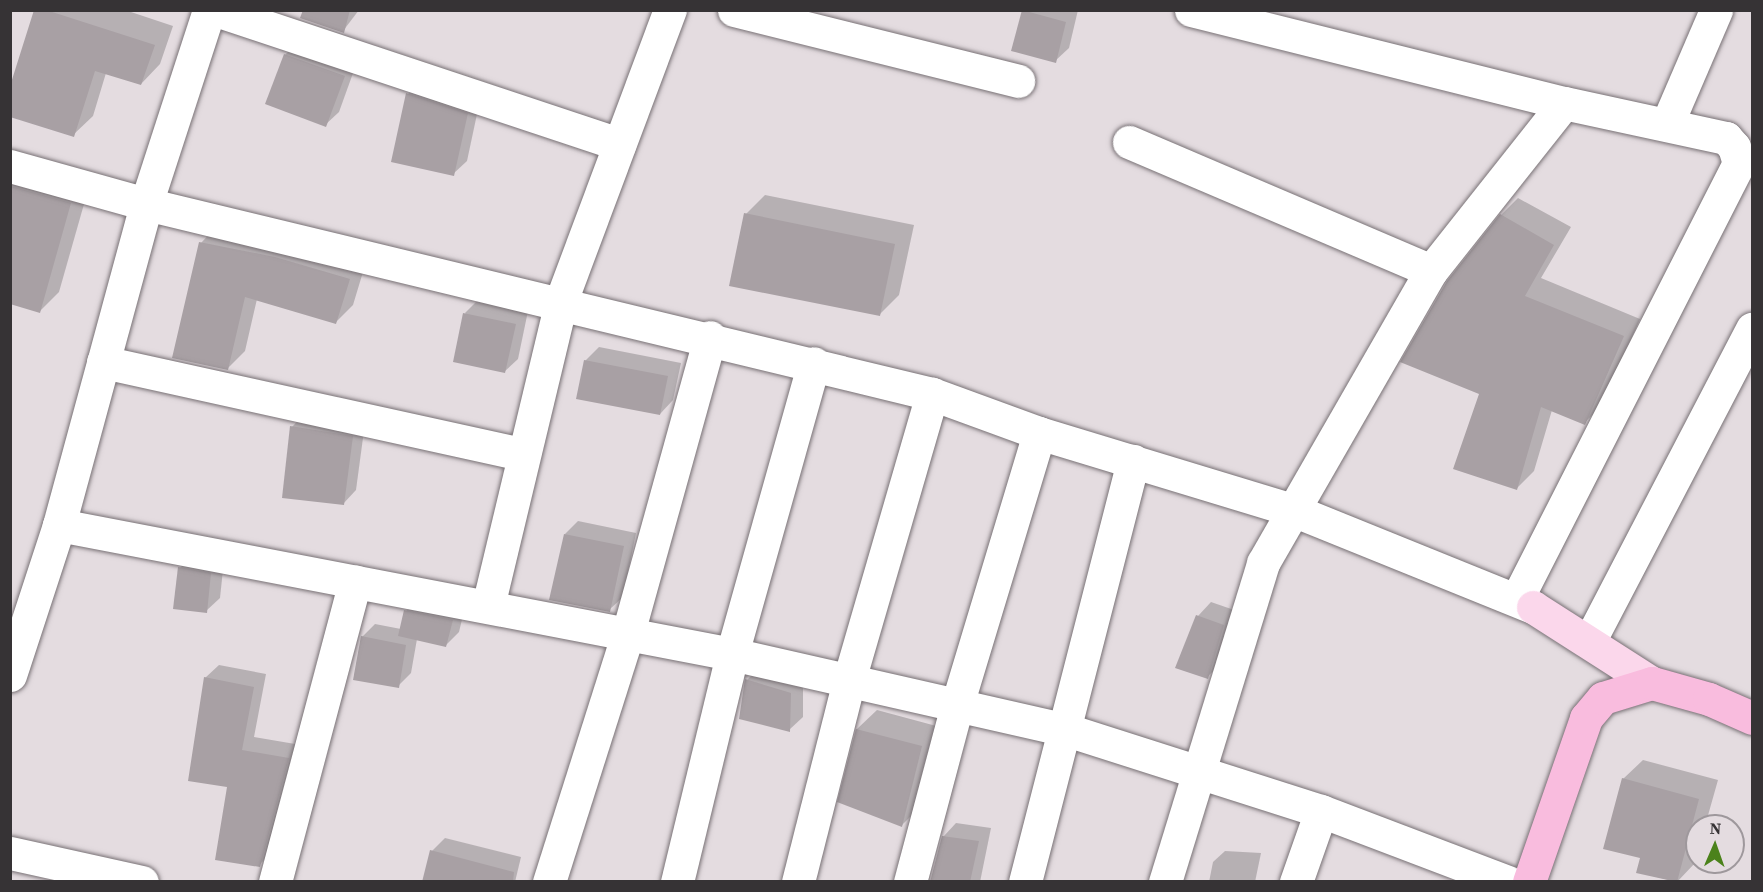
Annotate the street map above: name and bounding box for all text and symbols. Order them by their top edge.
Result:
north arrow [1685,814,1745,874]
text: N [1709,817,1722,839]

